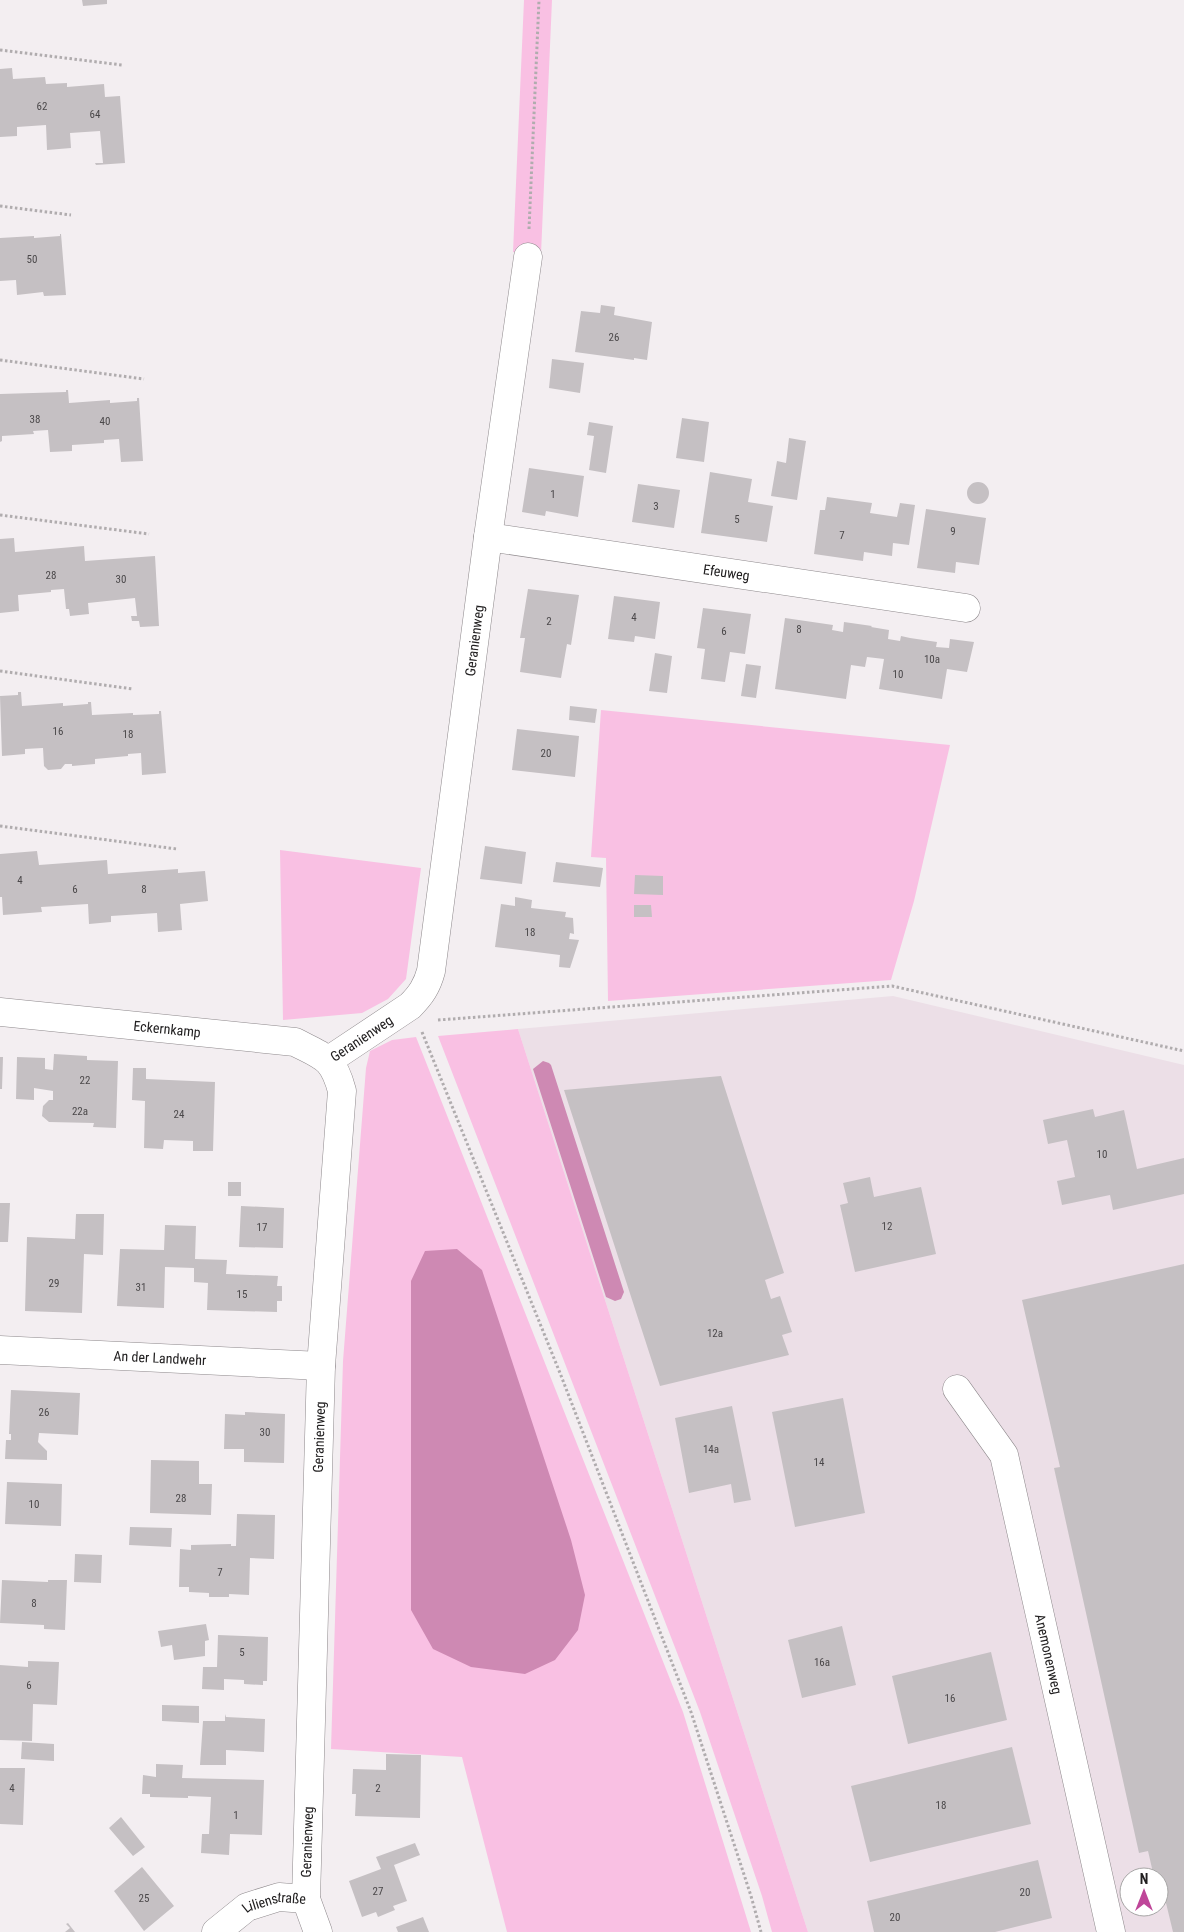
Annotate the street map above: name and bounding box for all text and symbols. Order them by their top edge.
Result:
house number: 62 [37,100,47,113]
house number: 64 [90,108,101,121]
house number: 50 [27,253,37,266]
house number: 26 [609,331,619,344]
house number: 38 [30,413,40,426]
house number: 40 [100,415,110,428]
house number: 1 [550,488,556,501]
house number: 3 [653,500,659,513]
house number: 5 [734,513,740,526]
house number: 9 [950,525,956,538]
house number: 7 [839,529,845,542]
street label: Efeuweg [702,561,751,584]
house number: 28 [46,569,56,582]
house number: 30 [116,573,126,586]
street label: Geranienweg [462,604,487,677]
house number: 4 [631,611,637,624]
house number: 2 [546,615,552,628]
house number: 8 [796,623,802,636]
house number: 6 [721,625,727,638]
house number: 10a [924,653,940,666]
house number: 10 [893,668,903,681]
house number: 16 [53,725,63,738]
house number: 18 [123,728,133,741]
house number: 20 [541,747,551,760]
house number: 4 [17,874,23,887]
house number: 6 [72,883,78,896]
house number: 8 [141,883,147,896]
house number: 18 [525,926,535,939]
street label: Geranienweg [327,1012,396,1065]
street label: Eckernkamp [133,1018,202,1040]
house number: 22 [80,1074,90,1087]
house number: 22a [72,1105,88,1118]
house number: 24 [174,1108,185,1121]
house number: 10 [1097,1148,1107,1161]
house number: 12 [882,1220,892,1233]
house number: 17 [257,1221,267,1234]
house number: 29 [49,1277,59,1290]
house number: 31 [136,1281,146,1294]
house number: 15 [237,1288,247,1301]
house number: 12a [707,1327,723,1340]
street label: An der Landwehr [113,1348,207,1368]
street label: Geranienweg [310,1401,328,1473]
house number: 26 [39,1406,49,1419]
house number: 30 [260,1426,270,1439]
house number: 14a [703,1443,719,1456]
house number: 14 [814,1456,825,1469]
house number: 28 [176,1492,186,1505]
house number: 10 [29,1498,39,1511]
house number: 7 [217,1566,223,1579]
house number: 8 [31,1597,37,1610]
street label: Anemonenweg [1032,1612,1065,1696]
house number: 5 [239,1646,245,1659]
house number: 16a [814,1656,830,1669]
house number: 6 [26,1679,32,1692]
house number: 16 [945,1692,955,1705]
house number: 4 [9,1782,15,1795]
house number: 2 [375,1782,381,1795]
house number: 18 [936,1799,946,1812]
street label: Geranienweg [298,1806,316,1878]
house number: 1 [233,1809,239,1822]
north arrow [1119,1867,1169,1917]
text: N [1140,1871,1148,1887]
house number: 27 [373,1885,383,1898]
house number: 20 [1020,1886,1030,1899]
street label: Lilienstraße [239,1889,307,1916]
house number: 25 [139,1892,149,1905]
house number: 20 [890,1911,900,1924]

